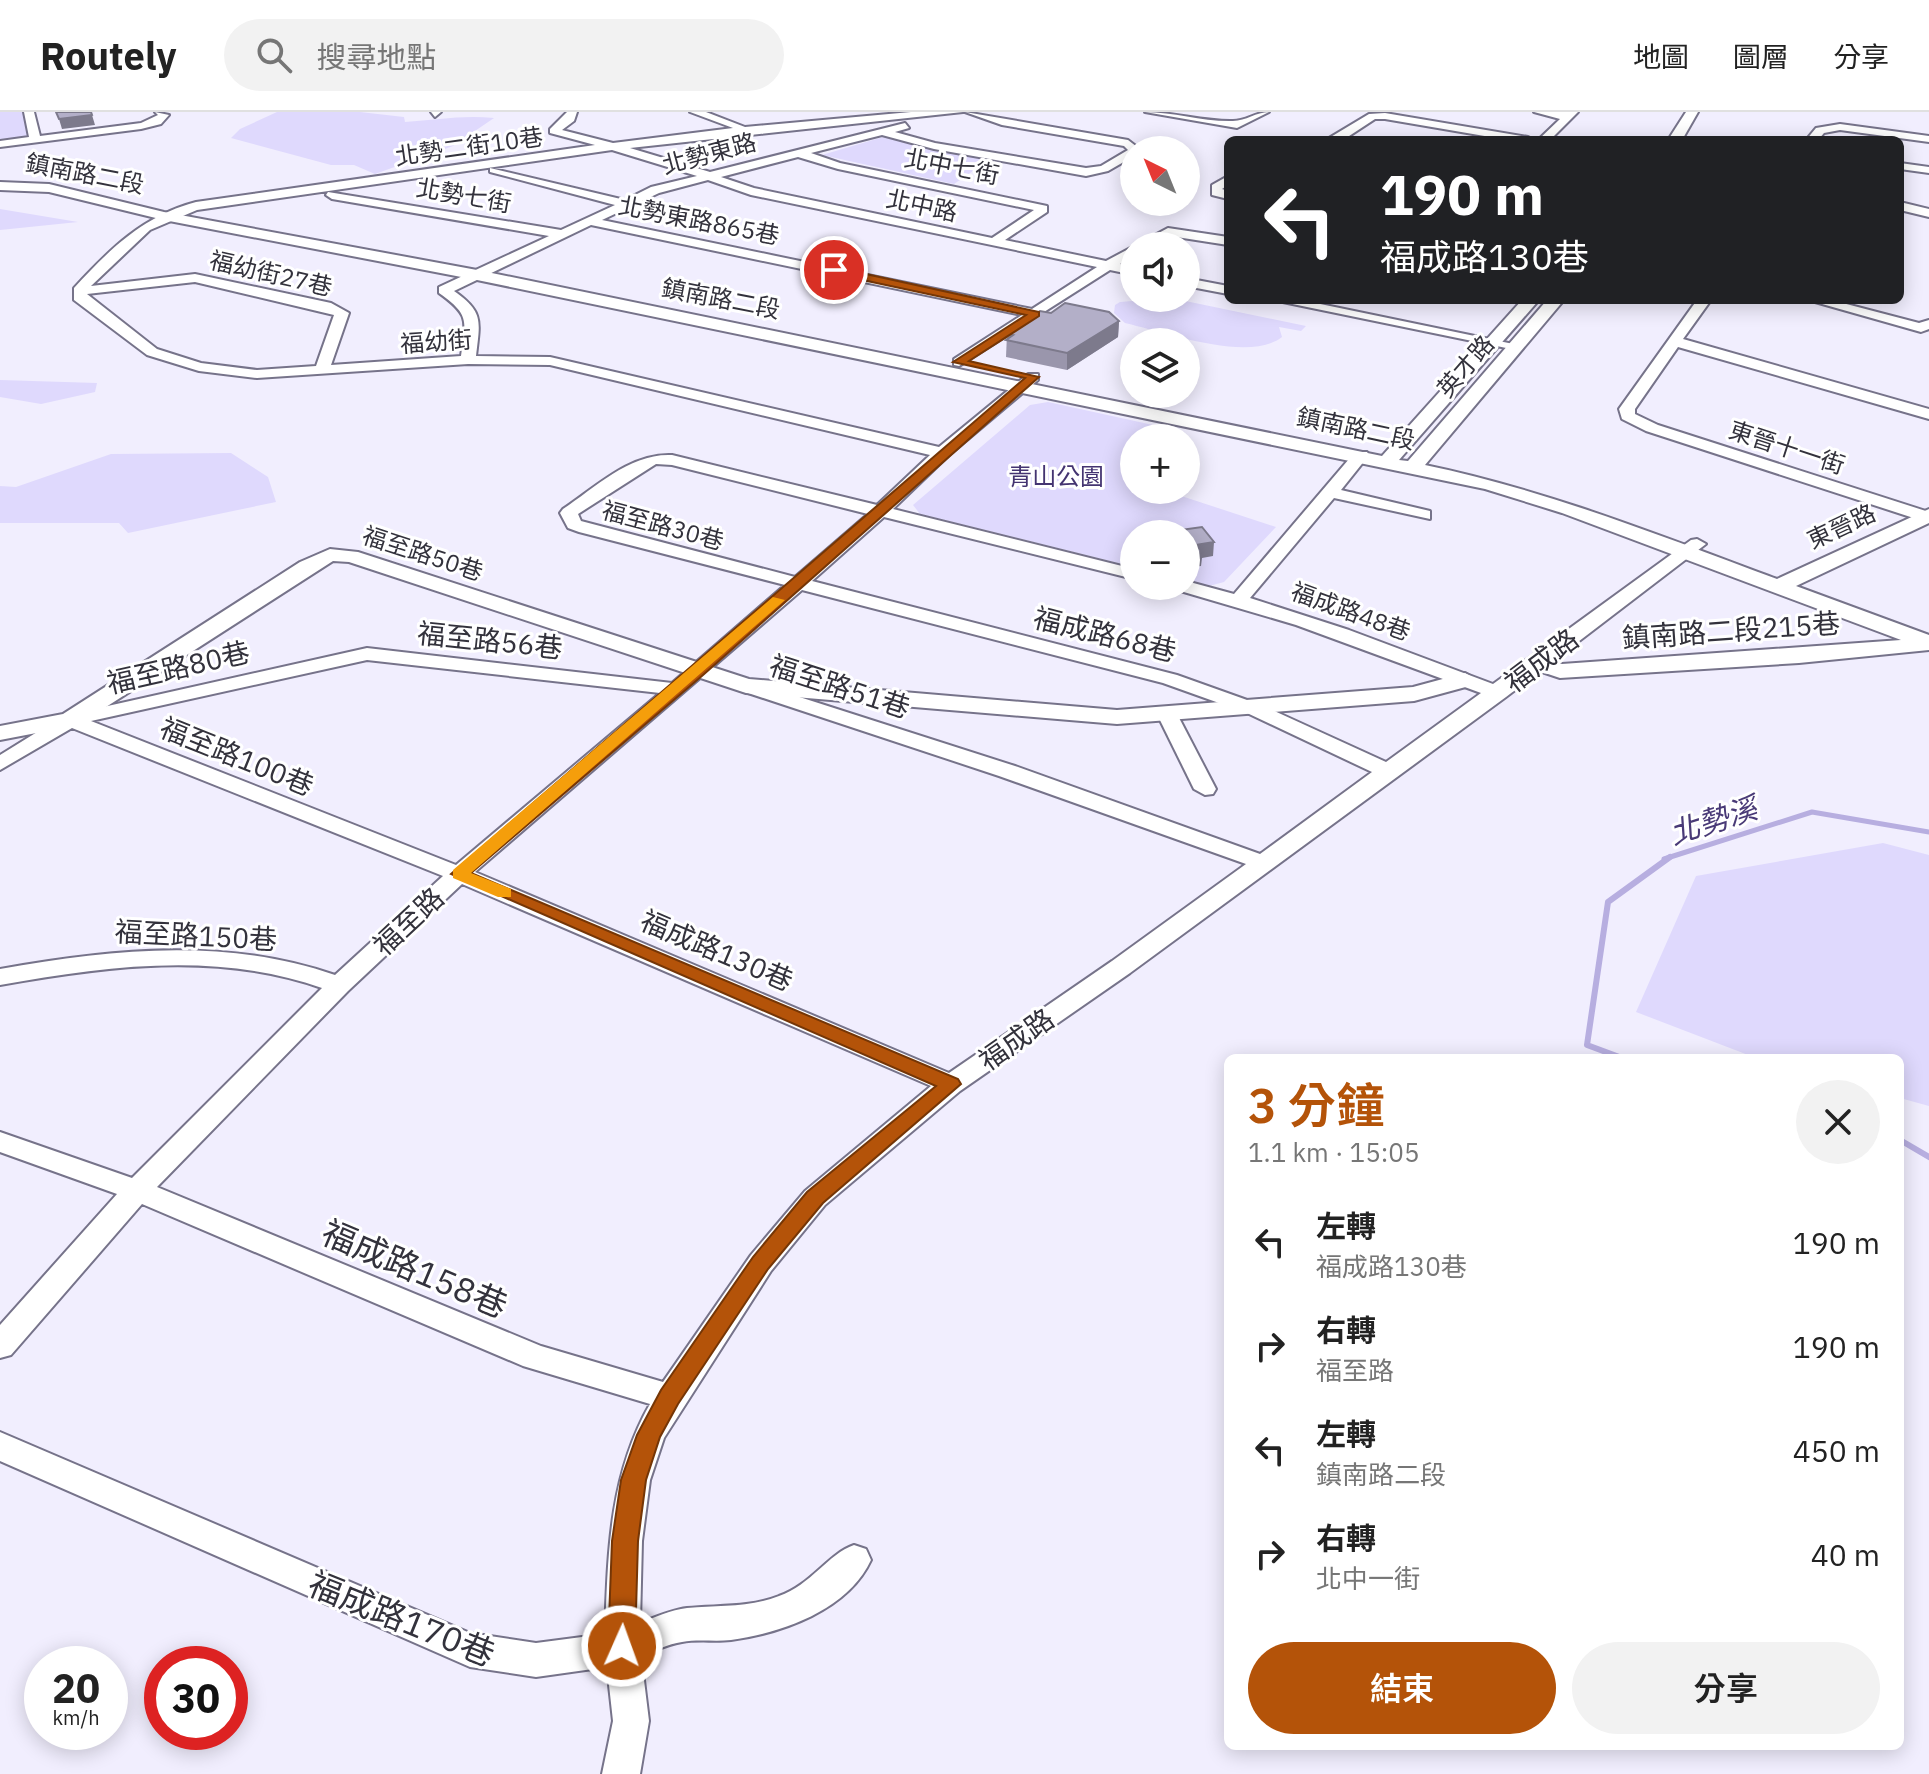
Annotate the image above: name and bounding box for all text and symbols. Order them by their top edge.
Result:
search box [224,19,784,91]
text: Routely [40,31,176,80]
icon: search [252,33,296,77]
text: 搜尋地點 [316,37,436,76]
text: 地圖 [1633,38,1689,75]
text: 圖層 [1733,38,1789,75]
text: 分享 [1833,38,1889,75]
street label: 北勢二街10巷 [393,120,545,172]
street label: 北勢東路 [658,125,760,181]
north arrow [1120,136,1200,216]
map controls [1120,136,1200,600]
street label: 北中七街 [902,141,1002,191]
street label: 鎮南路二段 [23,146,147,200]
text: 190 m [1380,158,1544,230]
icon: left [1248,168,1352,272]
street label: 北勢七街 [414,171,514,219]
street label: 北中路 [883,182,961,228]
street label: 北勢東路865巷 [616,189,782,251]
button: sound [1120,232,1200,312]
text: 福成路130巷 [1380,233,1589,280]
pin [800,236,868,304]
street label: 福幼街27巷 [207,243,335,303]
icon: arrive [812,248,856,292]
street label: 鎮南路二段 [659,271,783,325]
street label: 福幼街 [399,323,473,359]
button: layers [1120,328,1200,408]
street label: 英才路 [1429,328,1501,404]
street label: 鎮南路二段 [1294,400,1418,456]
street label: 東晉十一街 [1725,413,1849,481]
button: + [1120,424,1200,504]
park label: 青山公園 [1008,460,1104,492]
street label: 福至路30巷 [599,493,727,557]
street label: 東晉路 [1802,496,1880,556]
street label: 福至路50巷 [359,518,487,588]
button: − [1120,520,1200,600]
street label: 福成路48巷 [1287,575,1415,647]
street label: 福成路68巷 [1030,598,1180,670]
street label: 鎮南路二段215巷 [1621,604,1841,656]
street label: 福至路56巷 [416,614,564,666]
street label: 福成路 [1496,620,1586,700]
street label: 福至路80巷 [103,633,253,701]
street label: 福至路51巷 [765,646,915,726]
street label: 福至路100巷 [155,708,319,804]
water label: 北勢溪 [1664,786,1766,852]
street label: 福至路 [365,879,451,963]
street label: 福成路130巷 [635,901,799,999]
street label: 福至路150巷 [114,912,278,958]
street label: 福成路 [971,1000,1061,1078]
text: 3 分鐘 [1248,1074,1384,1136]
button: close [1796,1080,1880,1164]
text: 1.1 km · 15:05 [1248,1135,1420,1169]
text: 左轉 [1316,1206,1376,1245]
street label: 福成路158巷 [316,1209,514,1327]
icon: left [1248,1220,1292,1264]
text: 190 m [1793,1223,1880,1262]
text: 福成路130巷 [1316,1249,1467,1283]
text: 右轉 [1316,1310,1376,1349]
icon: right [1248,1324,1292,1368]
text: 190 m [1793,1327,1880,1366]
text: 福至路 [1316,1353,1394,1387]
text: 左轉 [1316,1414,1376,1453]
icon: left [1248,1428,1292,1472]
text: 450 m [1793,1431,1880,1470]
text: 鎮南路二段 [1316,1457,1446,1491]
text: 右轉 [1316,1518,1376,1557]
icon: right [1248,1532,1292,1576]
text: 40 m [1811,1535,1880,1574]
street label: 福成路170巷 [302,1561,502,1675]
text: 北中一街 [1316,1561,1420,1595]
position arrow [580,1604,664,1688]
button: 結束 [1248,1642,1556,1734]
button: 分享 [1572,1642,1880,1734]
speed limit sign: 30 [144,1646,248,1750]
text: 20 [52,1662,100,1714]
text: km/h [52,1704,100,1731]

